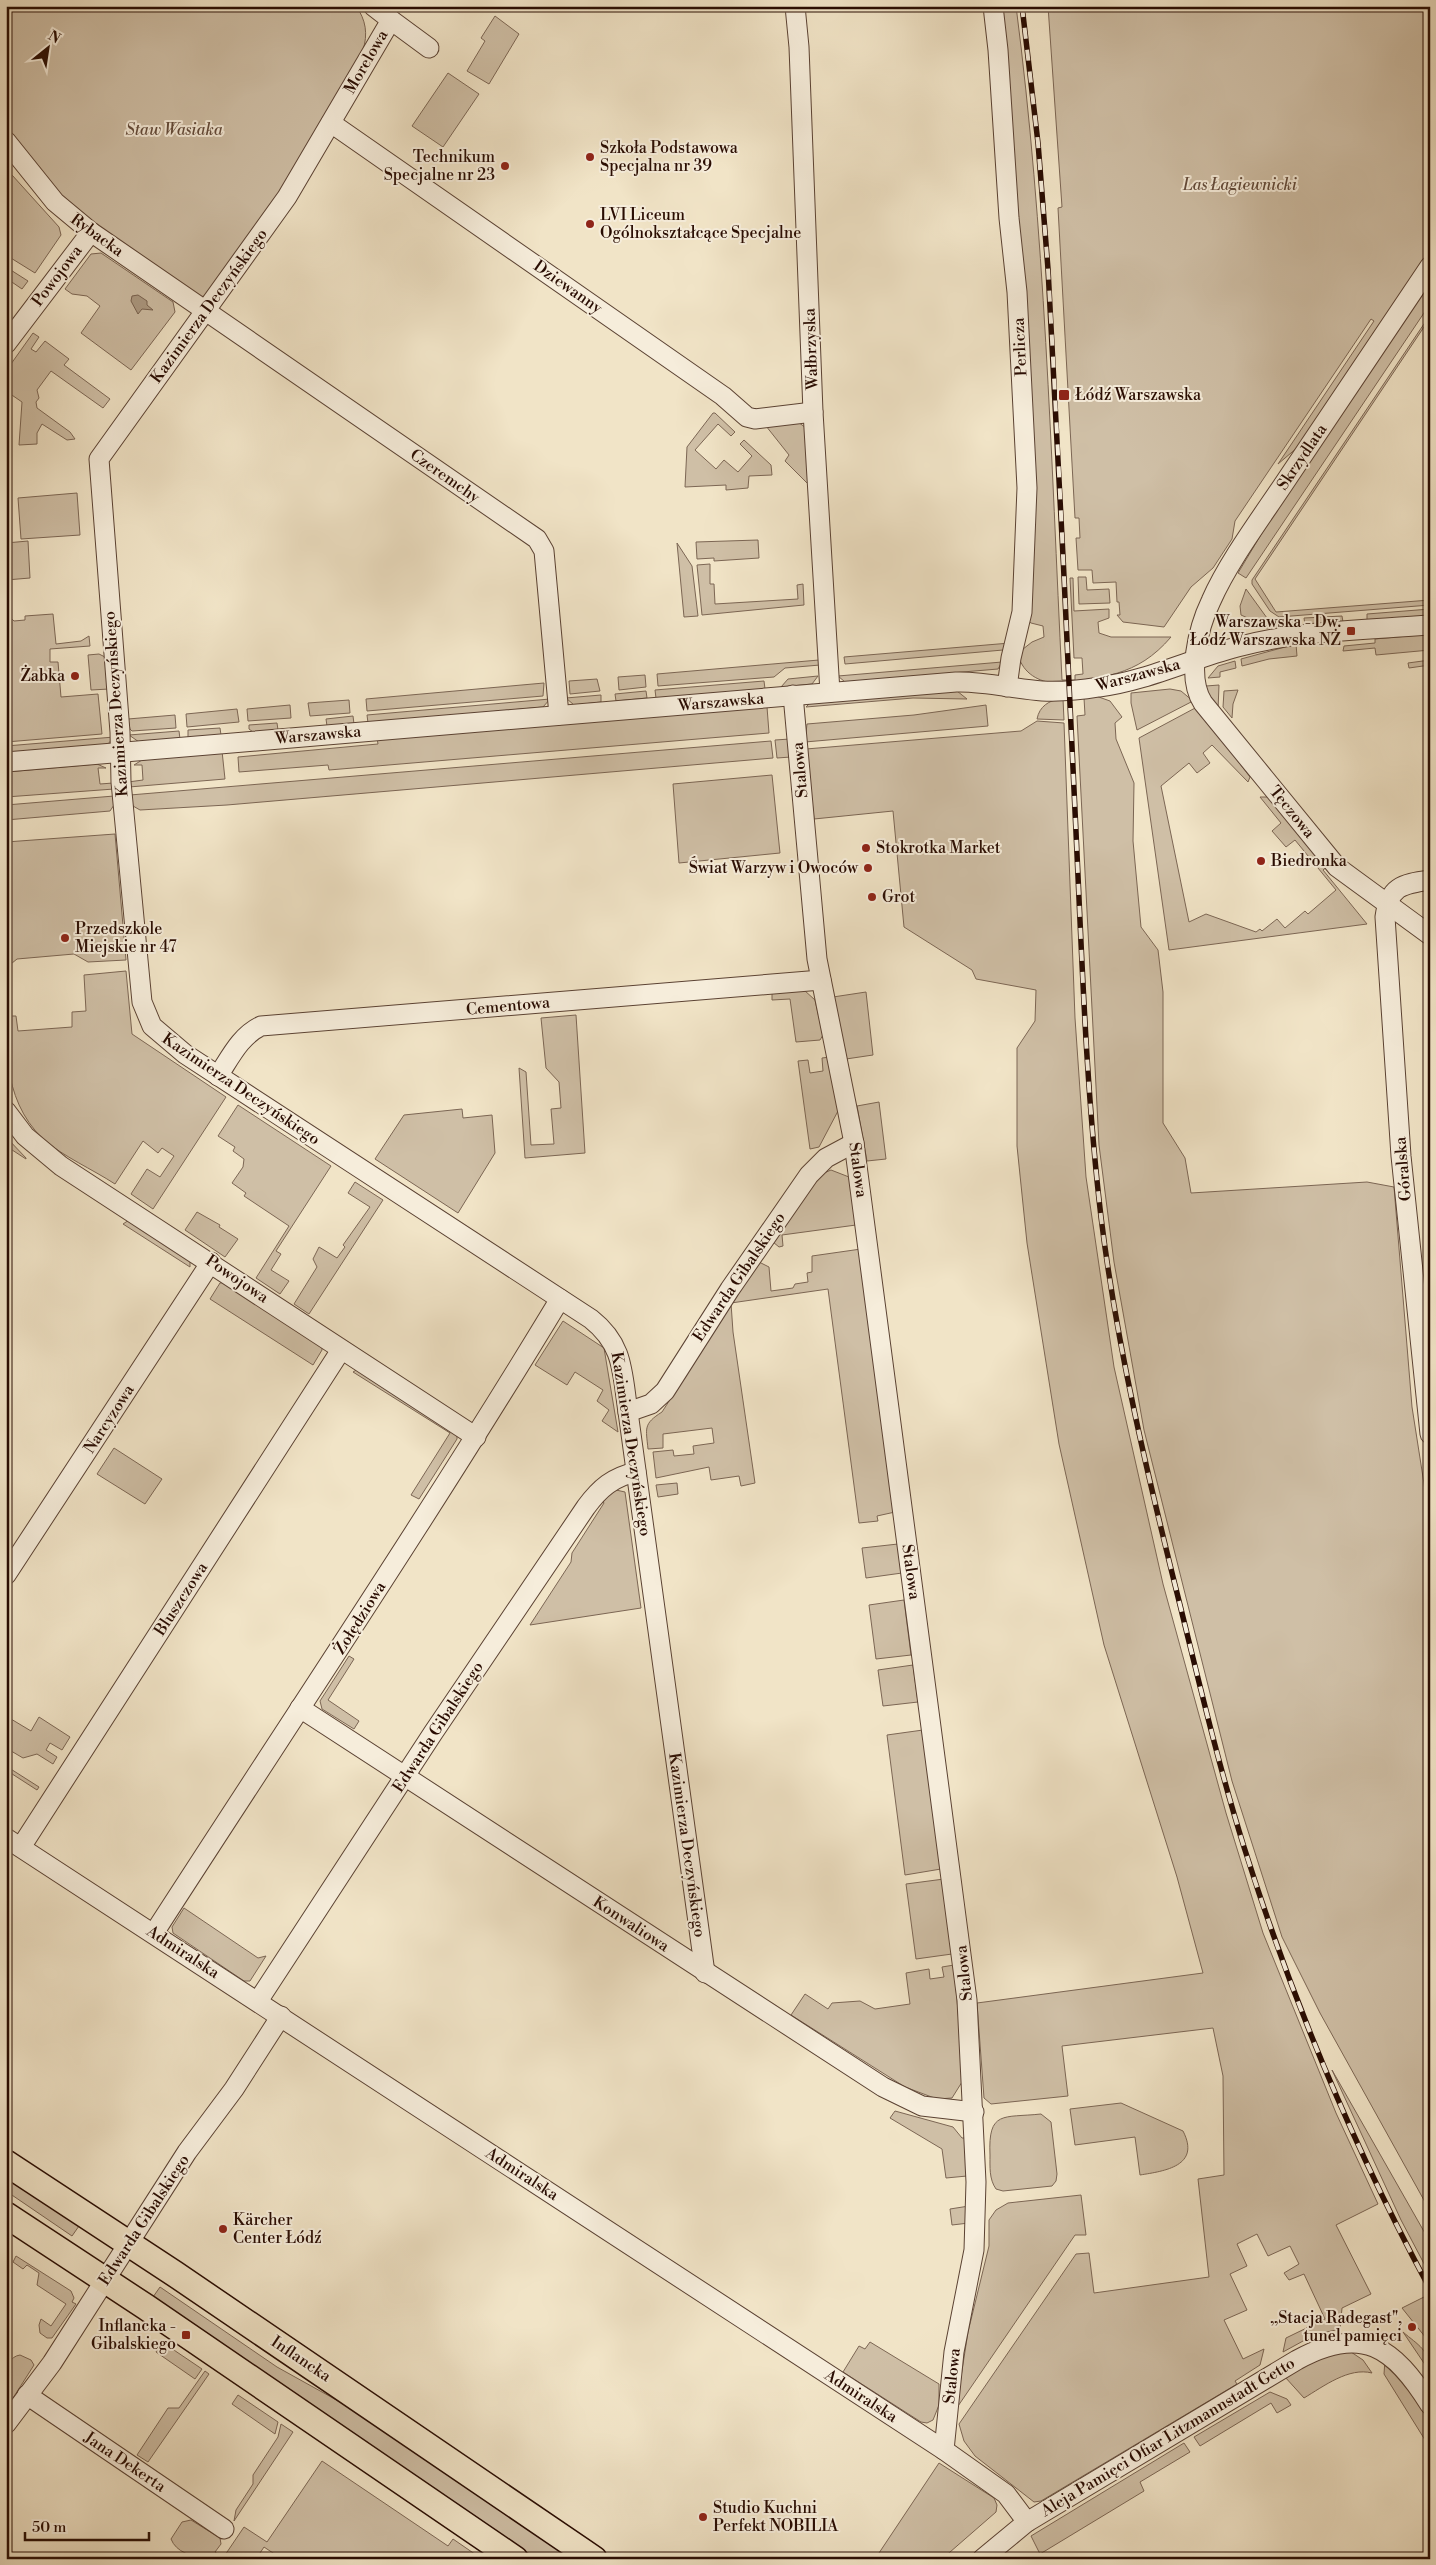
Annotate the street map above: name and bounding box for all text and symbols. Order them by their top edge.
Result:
north arrow [22,22,72,72]
street label: Morelowa [340,26,393,98]
text: N [45,27,63,48]
park label: Staw Wasiaka [125,120,223,140]
place label: Szkoła Podstawowa Specjalna nr 39 [600,138,739,176]
place label: Technikum Specjalne nr 23 [384,147,495,185]
marker: Szkoła Podstawowa Specjalna nr 39 [584,151,596,163]
marker: Technikum Specjalne nr 23 [499,160,511,172]
park label: Las Łagiewnicki [1182,175,1297,195]
place label: LVI Liceum Ogólnokształcące Specjalne [600,205,801,243]
street label: Rybacka [66,209,128,262]
marker: LVI Liceum Ogólnokształcące Specjalne [584,218,596,230]
street label: Kazimierza Deczyńskiego [146,225,272,387]
street label: Powojowa [27,241,87,311]
street label: Dziewanny [530,256,606,318]
street label: Wałbrzyska [800,307,822,391]
street label: Perlicza [1008,316,1032,377]
place label: Łódź Warszawska [1075,385,1202,405]
marker: Łódź Warszawska [1057,388,1071,402]
street label: Skrzydlata [1273,419,1332,494]
street label: Czeremchy [406,445,484,507]
street label: Kazimierza Deczyńskiego [100,610,132,798]
place label: Warszawska - Dw. Łódź Warszawska NŻ [1190,612,1341,650]
marker: Warszawska - Dw. Łódź Warszawska NŻ [1345,625,1357,637]
street label: Warszawska [1093,654,1183,696]
place label: Żabka [20,664,66,686]
marker: Żabka [69,670,81,682]
street label: Warszawska [676,688,766,716]
street label: Warszawska [273,721,363,749]
street label: Stalowa [788,740,812,799]
street label: Tęczowa [1265,782,1320,843]
place label: Stokrotka Market [876,838,1001,858]
marker: Stokrotka Market [860,842,872,854]
place label: Biedronka [1270,851,1348,871]
marker: Biedronka [1255,855,1267,867]
place label: Świat Warzyw i Owoców [689,856,859,878]
marker: Świat Warzyw i Owoców [862,862,874,874]
place label: Grot [882,887,915,907]
marker: Grot [866,891,878,903]
place label: Przedszkole Miejskie nr 47 [75,919,177,957]
marker: Przedszkole Miejskie nr 47 [59,932,71,944]
street label: Cementowa [465,992,552,1020]
street label: Kazimierza Deczyńskiego [158,1029,324,1149]
street label: Góralska [1390,1135,1416,1202]
street label: Stalowa [844,1141,872,1200]
street label: Edwarda Gibalskiego [688,1208,790,1346]
street label: Powojowa [202,1251,273,1308]
street label: Kazimierza Deczyńskiego [607,1350,655,1538]
street label: Narcyzowa [79,1380,139,1457]
street label: Stalowa [897,1543,925,1602]
street label: Bluszczowa [149,1558,213,1640]
street label: Żołędziowa [328,1576,391,1658]
street label: Edwarda Gibalskiego [388,1658,488,1796]
street label: Kazimierza Deczyńskiego [664,1751,710,1939]
street label: Konwaliowa [589,1892,674,1957]
street label: Admiralska [142,1921,224,1983]
street label: Stalowa [951,1943,977,2002]
street label: Admiralska [481,2143,563,2205]
street label: Edwarda Gibalskiego [94,2151,194,2289]
place label: Kärcher Center Łódź [233,2210,322,2248]
marker: Kärcher Center Łódź [217,2223,229,2235]
place label: „Stacja Radegast", tunel pamięci [1270,2308,1402,2346]
place label: Inflancka - Gibalskiego [91,2316,176,2354]
marker: „Stacja Radegast", tunel pamięci [1406,2321,1418,2333]
marker: Inflancka - Gibalskiego [180,2329,192,2341]
street label: Inflancka [267,2332,335,2387]
street label: Stalowa [939,2346,965,2405]
street label: Aleja Pamięci Ofiar Litzmannstadt Getto [1037,2353,1299,2521]
street label: Admiralska [820,2365,902,2427]
street label: Jana Dekerta [80,2427,170,2497]
place label: Studio Kuchni Perfekt NOBILIA [713,2498,839,2536]
scale bar [25,2510,149,2542]
marker: Studio Kuchni Perfekt NOBILIA [697,2511,709,2523]
text: 50 m [32,2518,66,2537]

